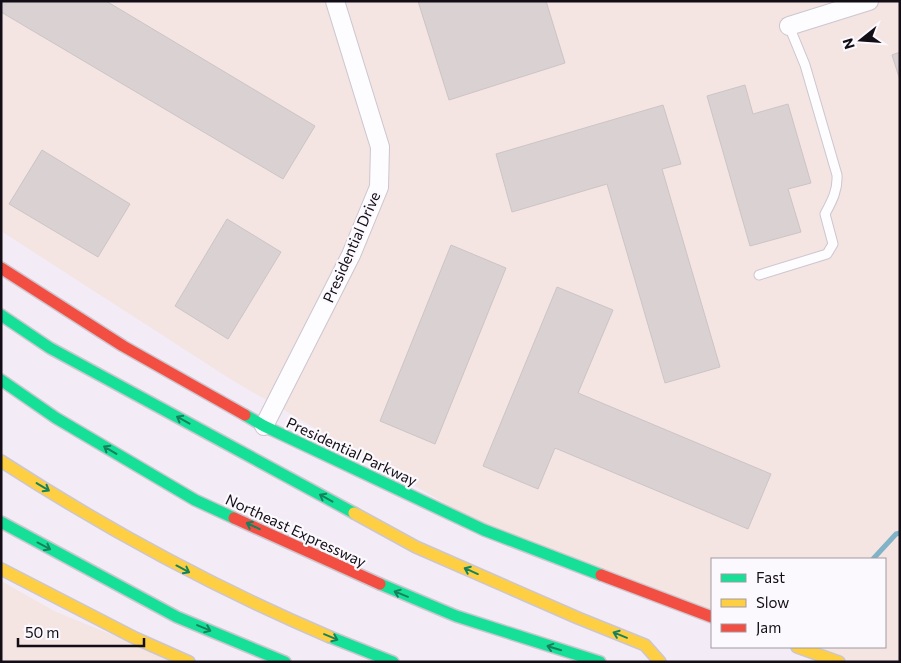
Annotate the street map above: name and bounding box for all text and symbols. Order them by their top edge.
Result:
north arrow [836,15,886,65]
text: N [838,36,858,51]
street label: Presidential Drive [318,189,384,305]
street label: Presidential Parkway [284,413,420,489]
one-way arrow [177,415,191,425]
one-way arrow [103,444,117,454]
one-way arrow [35,482,49,492]
street label: Northeast Expressway [223,490,369,571]
one-way arrow [319,493,334,502]
one-way arrow [246,521,261,531]
one-way arrow [36,542,51,551]
legend [711,558,886,648]
one-way arrow [175,565,190,574]
one-way arrow [464,566,479,576]
text: Fast [756,568,785,586]
one-way arrow [394,588,409,598]
text: Slow [756,593,789,611]
scale bar [18,616,144,648]
text: Jam [756,618,781,636]
text: 50 m [25,623,59,641]
one-way arrow [196,624,211,633]
one-way arrow [613,630,628,640]
one-way arrow [322,633,338,642]
one-way arrow [546,642,562,652]

